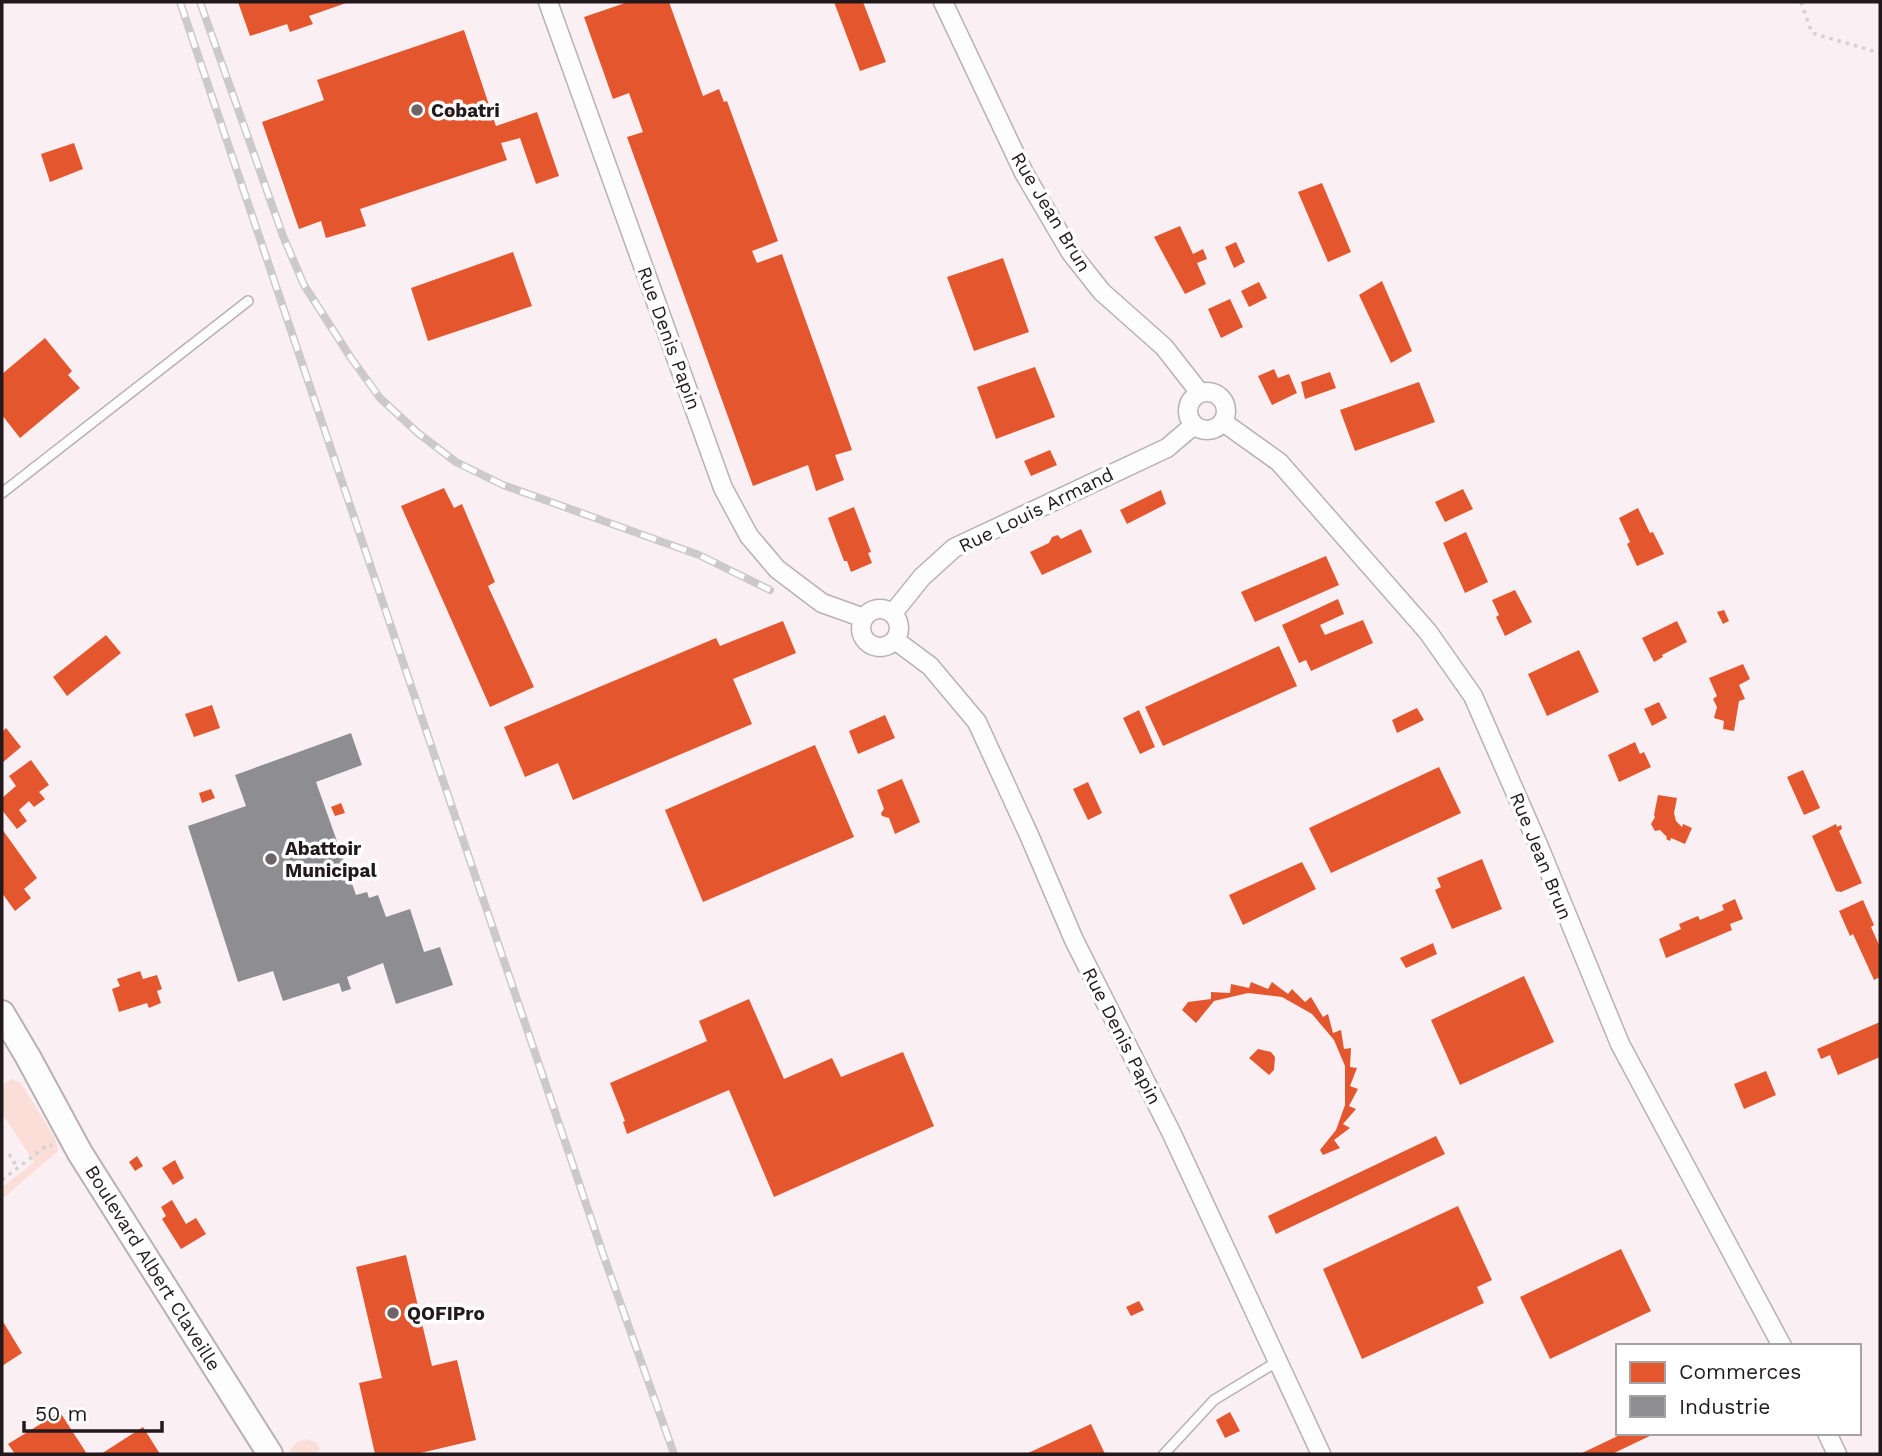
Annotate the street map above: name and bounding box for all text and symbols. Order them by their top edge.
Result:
place label: Cobatri [431,99,500,122]
marker: Cobatri [409,102,425,118]
street label: Rue Jean Brun [1006,148,1096,276]
street label: Rue Denis Papin [632,263,706,413]
street label: Rue Louis Armand [955,463,1117,557]
street label: Rue Jean Brun [1505,789,1577,923]
place label: Abattoir Municipal [285,837,377,882]
marker: Abattoir Municipal [263,851,279,867]
street label: Rue Denis Papin [1078,964,1166,1108]
street label: Boulevard Albert Claveille [80,1161,226,1375]
place label: QOFIPro [407,1302,485,1325]
marker: QOFIPro [385,1305,401,1321]
legend [1616,1344,1861,1435]
text: Commerces [1679,1359,1801,1384]
scale bar [24,1390,163,1434]
text: Industrie [1679,1394,1770,1419]
text: 50 m [35,1401,87,1426]

